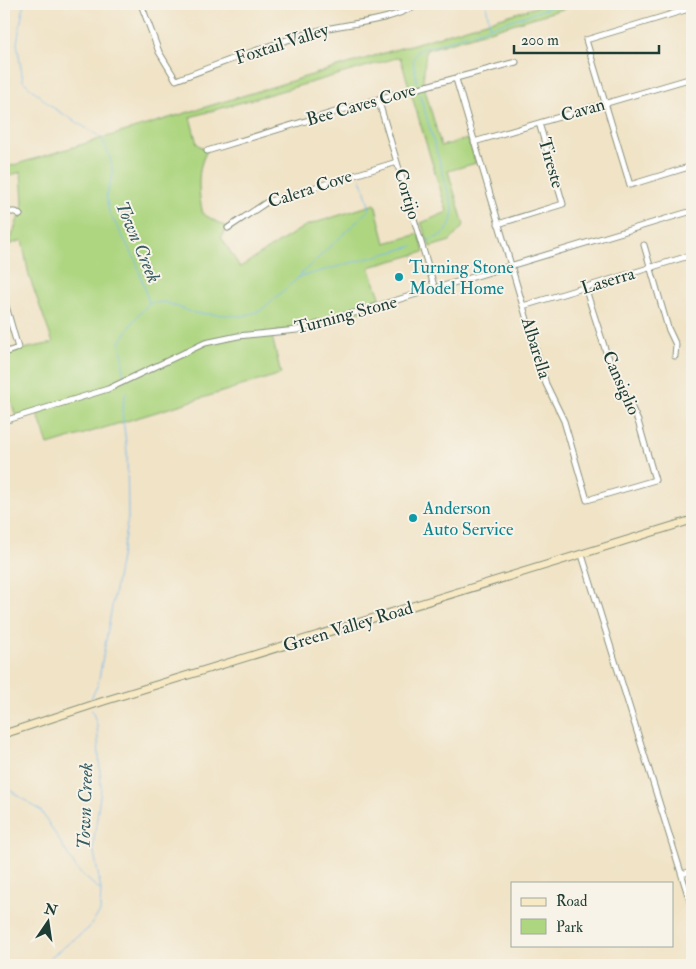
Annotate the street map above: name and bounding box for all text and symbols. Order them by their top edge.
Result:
street label: Foxtail Valley [232,18,333,70]
scale bar [514,22,658,54]
text: 200 m [521,31,559,50]
street label: Bee Caves Cove [304,78,419,132]
street label: Cavan [558,93,608,127]
street label: Tireste [533,135,569,191]
street label: Calera Cove [265,164,356,213]
street label: Cortijo [388,166,426,223]
water label: Town Creek [110,197,166,287]
place label: Turning Stone Model Home [409,256,514,300]
street label: Laserra [578,262,638,300]
marker: Turning Stone Model Home [393,271,405,283]
street label: Turning Stone [292,290,400,340]
street label: Albarella [516,314,556,382]
street label: Cansiglio [597,347,645,419]
place label: Anderson Auto Service [422,497,514,541]
marker: Anderson Auto Service [407,512,419,524]
street label: Green Valley Road [280,596,416,658]
water label: Town Creek [71,762,99,850]
legend [511,882,674,946]
text: Road [556,892,588,911]
north arrow [22,896,72,946]
text: N [42,900,59,920]
text: Park [556,918,583,937]

